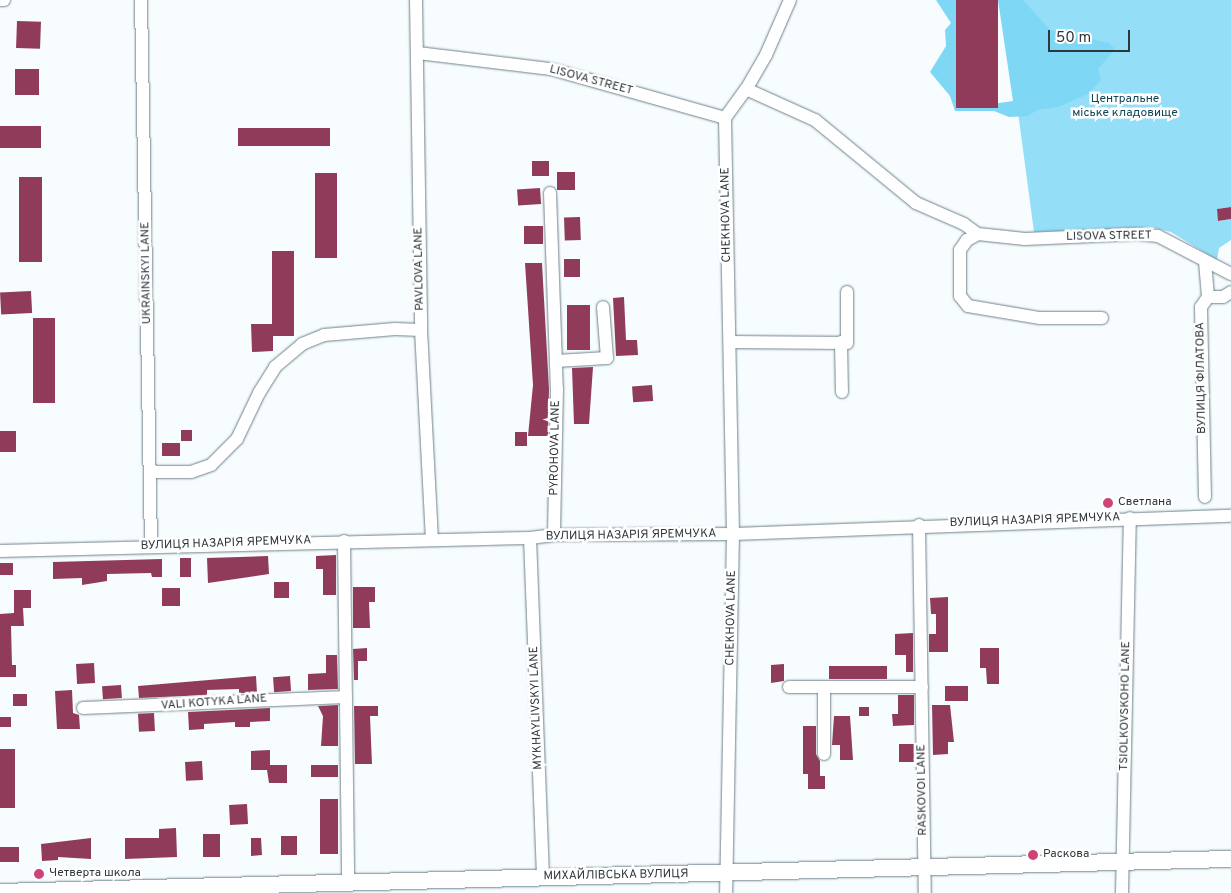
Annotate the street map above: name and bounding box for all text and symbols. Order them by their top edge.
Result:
scale bar [1051,20,1134,52]
text: 50 m [1056,29,1091,48]
street label: LISOVA STREET [547,63,635,99]
park label: Центральне міське кладовище [1072,93,1178,121]
street label: CHEKHOVA LANE [719,167,735,263]
street label: UKRAINSKYI LANE [139,222,155,324]
street label: PAVLOVA LANE [412,227,428,311]
street label: LISOVA STREET [1066,229,1152,245]
street label: ВУЛИЦЯ ФІЛАТОВА [1194,322,1210,434]
street label: PYROHOVA LANE [548,400,564,496]
place label: Светлана [1118,496,1172,510]
marker: Светлана [1102,497,1114,509]
street label: ВУЛИЦЯ НАЗАРІЯ ЯРЕМЧУКА [949,511,1121,531]
street label: ВУЛИЦЯ НАЗАРІЯ ЯРЕМЧУКА [546,527,716,545]
street label: ВУЛИЦЯ НАЗАРІЯ ЯРЕМЧУКА [140,534,312,554]
street label: CHEKHOVA LANE [724,570,740,666]
street label: TSIOLKOVSKOHO LANE [1118,641,1134,771]
street label: MYKHAYLIVSKYI LANE [528,646,546,770]
street label: VALI KOTYKA LANE [160,692,268,714]
street label: RASKOVOI LANE [915,744,931,836]
place label: Раскова [1043,848,1089,862]
marker: Раскова [1027,849,1039,861]
place label: Четверта школа [49,867,141,881]
marker: Четверта школа [33,868,45,880]
street label: МИХАЙЛІВСЬКА ВУЛИЦЯ [543,868,689,884]

